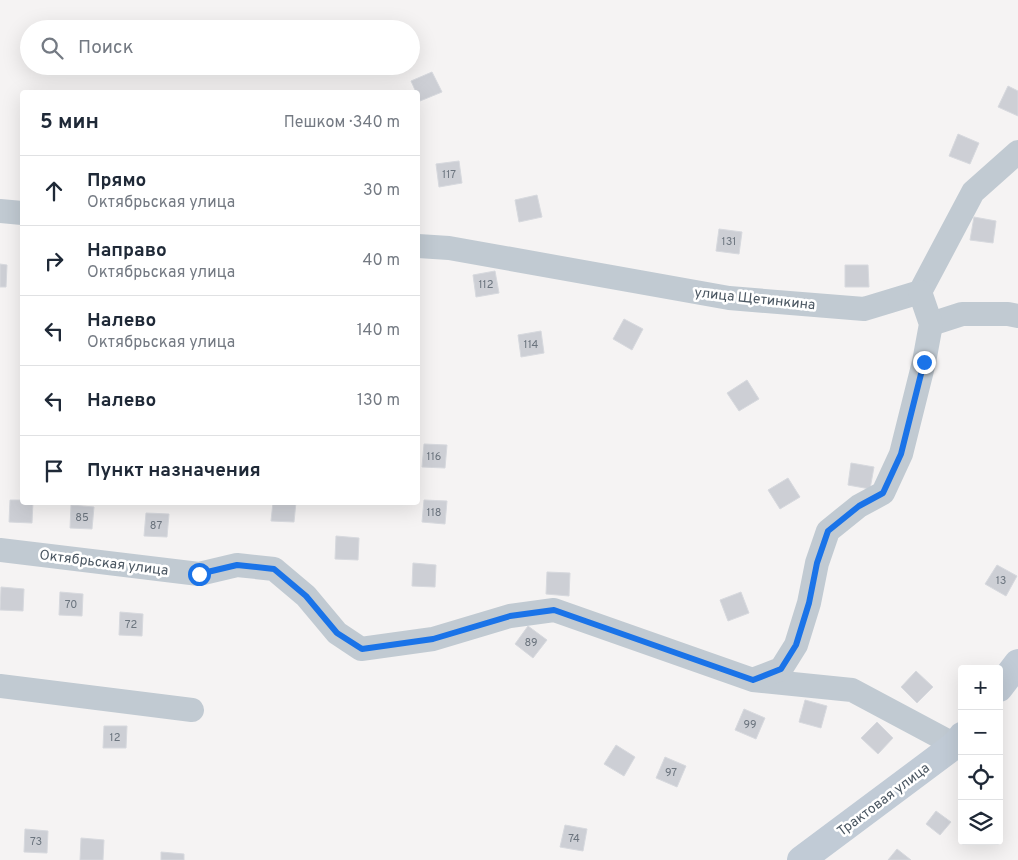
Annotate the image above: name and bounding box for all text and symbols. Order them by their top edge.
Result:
search box [20,20,420,75]
icon: search [38,34,66,62]
text: Поиск [78,36,134,60]
text: 5 мин [40,109,99,136]
text: Пешком · 340 m [284,113,400,133]
house number: 117 [442,168,456,182]
text: Прямо [87,169,146,193]
icon: ahead [40,177,68,205]
text: 30 m [363,181,400,201]
text: Октябрьская улица [87,193,235,213]
house number: 131 [722,235,736,249]
text: Направо [87,239,167,263]
icon: right [40,247,68,275]
text: 40 m [362,251,400,271]
text: Октябрьская улица [87,263,235,283]
house number: 112 [479,278,493,292]
street label: улица Щетинкина [693,285,816,314]
text: Налево [87,309,156,333]
icon: left [40,317,68,345]
text: 140 m [357,321,400,341]
text: Октябрьская улица [87,333,235,353]
house number: 114 [524,338,539,352]
route end [913,351,936,374]
icon: left [40,387,68,415]
text: Налево [87,389,156,413]
text: 130 m [357,391,400,411]
house number: 116 [427,450,441,464]
icon: arrive [40,457,68,485]
text: Пункт назначения [87,459,261,483]
house number: 118 [427,506,441,520]
house number: 85 [75,511,89,525]
house number: 87 [150,519,162,533]
street label: Октябрьская улица [38,547,169,580]
route start [188,563,211,586]
house number: 13 [996,574,1006,588]
house number: 70 [65,598,77,612]
house number: 72 [125,618,137,632]
house number: 89 [524,636,538,650]
map controls [958,665,1003,845]
button: + [958,665,1003,710]
button: − [958,710,1003,755]
house number: 99 [743,718,757,732]
house number: 12 [110,731,120,745]
button: locate [958,755,1003,800]
street label: Трактовая улица [834,760,933,840]
house number: 97 [665,766,677,780]
button: layers [958,800,1003,845]
house number: 74 [568,832,580,846]
house number: 73 [30,835,42,849]

